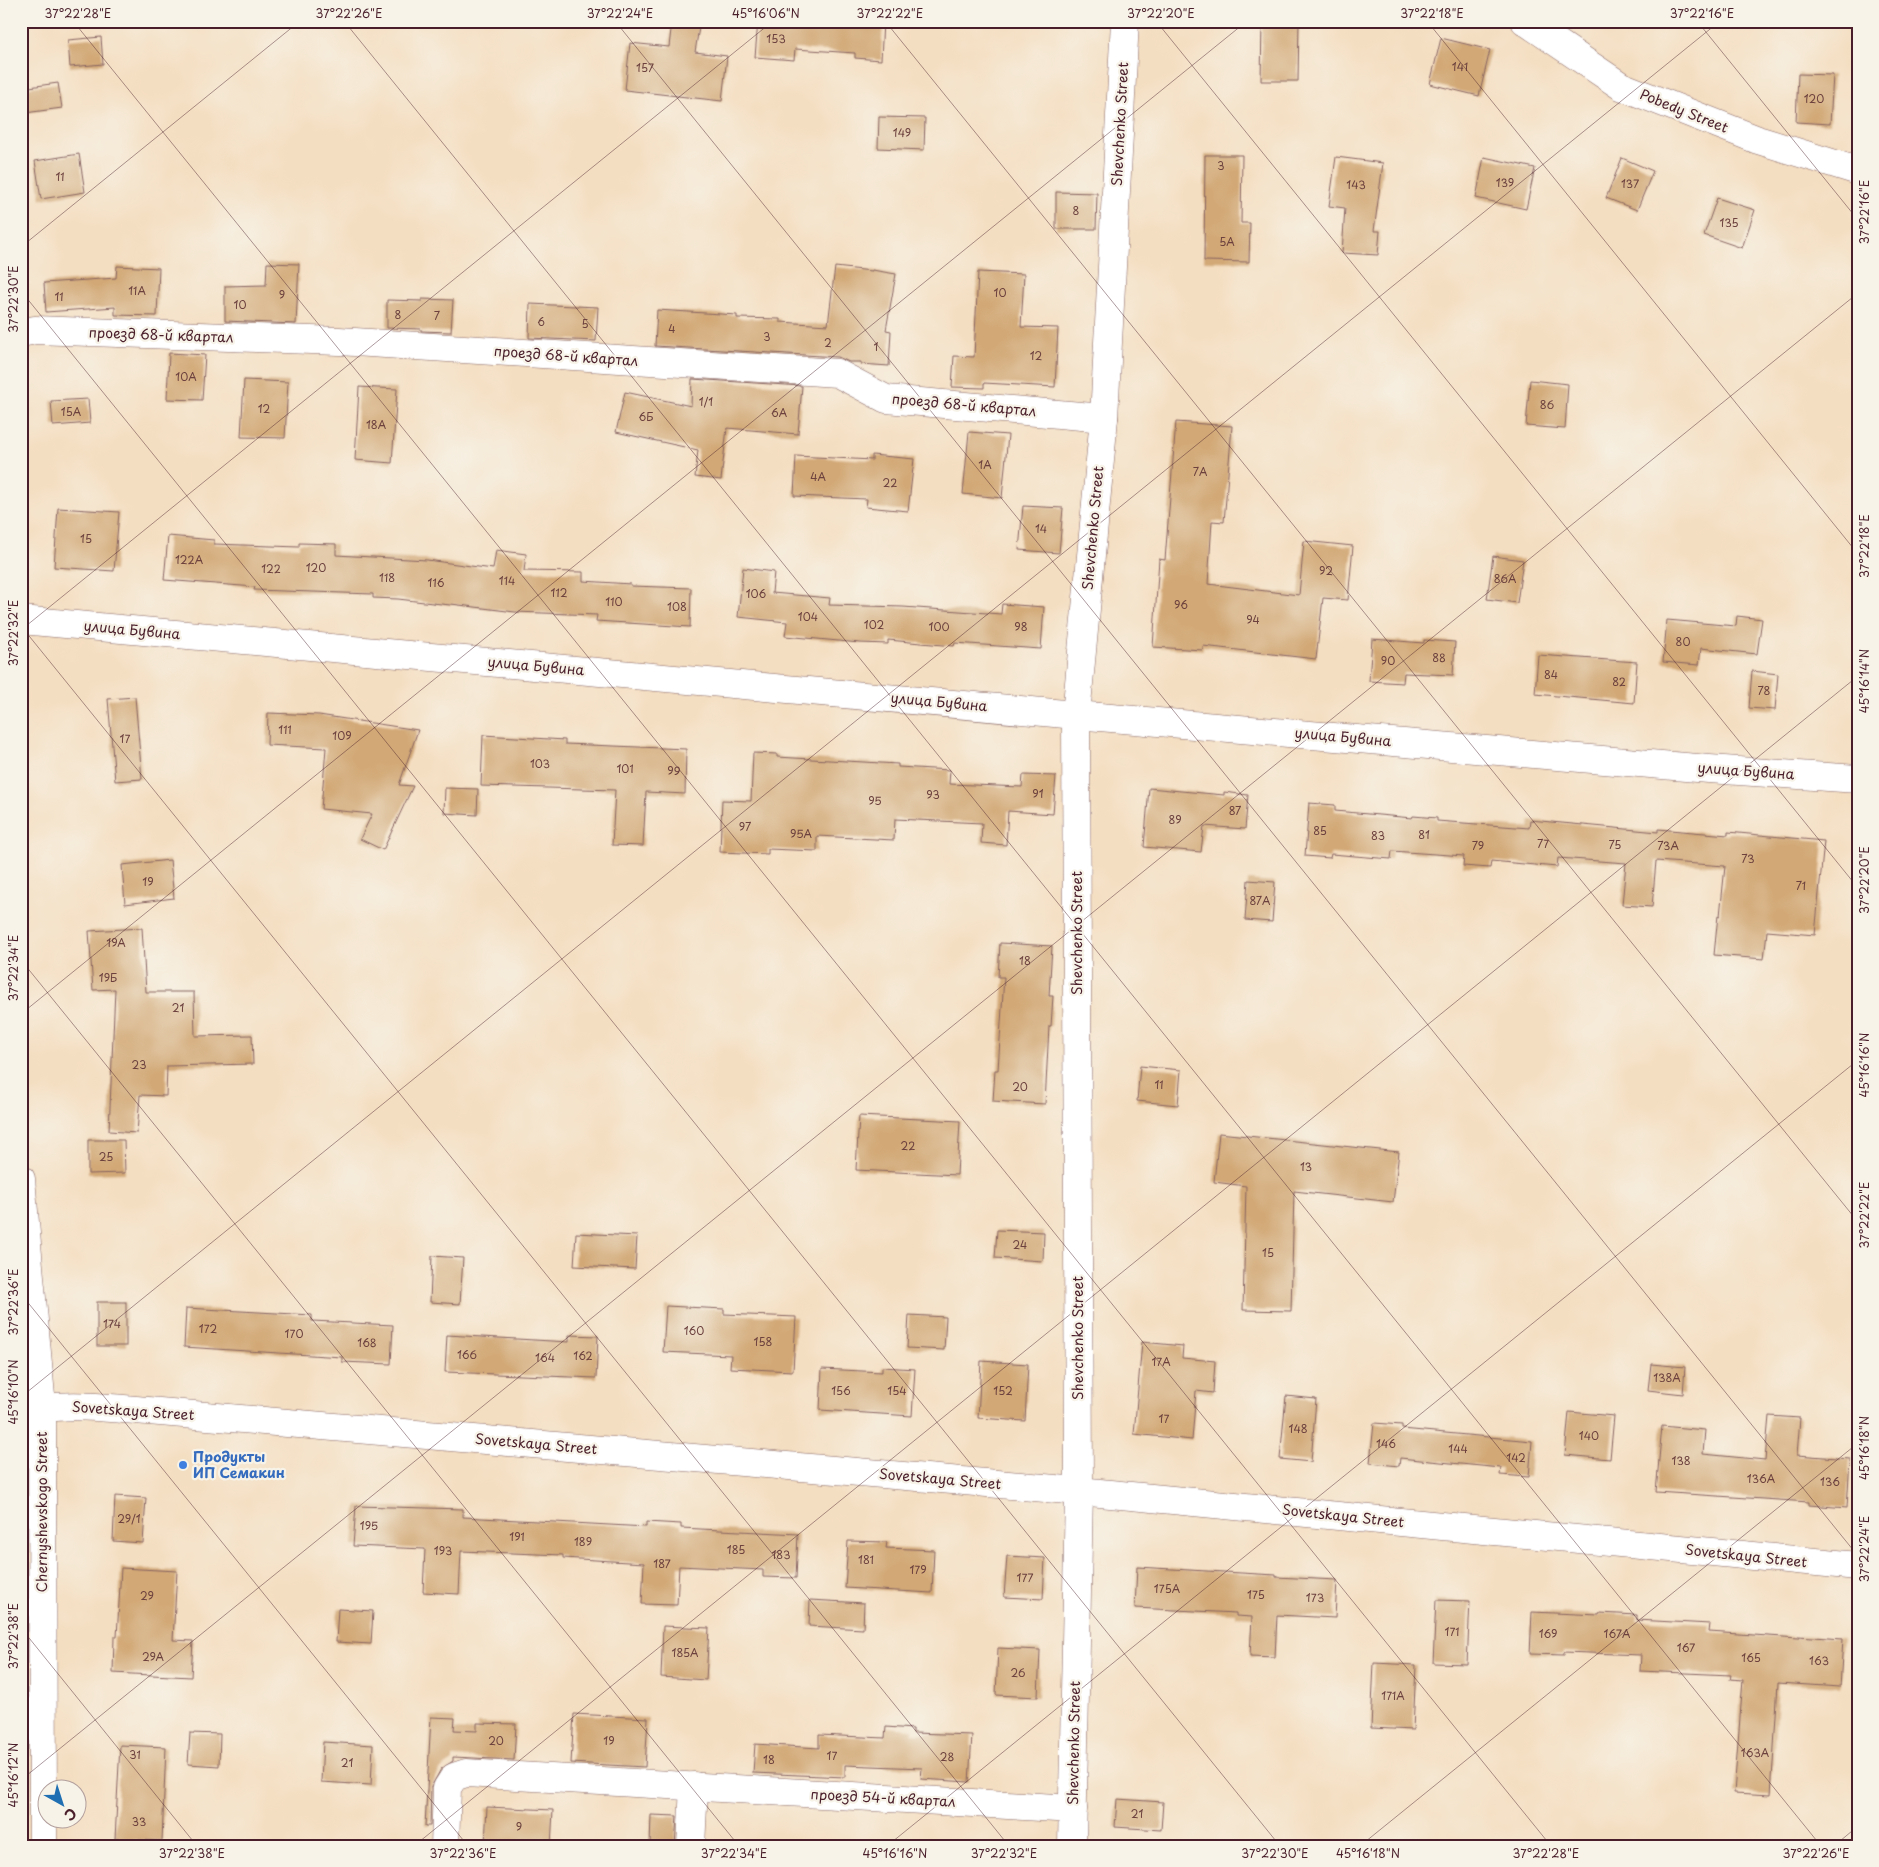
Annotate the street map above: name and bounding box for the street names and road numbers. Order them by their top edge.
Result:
street label: Shevchenko Street [1106,61,1133,186]
street label: Pobedy Street [1637,83,1732,138]
street label: проезд 68-й квартал [88,321,234,348]
street label: проезд 68-й квартал [493,340,639,371]
street label: проезд 68-й квартал [891,388,1037,421]
street label: Shevchenko Street [1077,465,1108,591]
street label: улица Бувина [83,615,181,644]
street label: улица Бувина [487,651,585,680]
street label: улица Бувина [890,687,988,716]
street label: улица Бувина [1294,722,1392,751]
street label: улица Бувина [1697,757,1795,784]
street label: Shevchenko Street [1066,871,1087,995]
street label: Shevchenko Street [1067,1276,1088,1400]
street label: Sovetskaya Street [71,1396,195,1425]
street label: Sovetskaya Street [474,1428,598,1459]
street label: Chernyshevskogo Street [31,1431,52,1592]
street label: Sovetskaya Street [878,1463,1002,1494]
street label: Sovetskaya Street [1281,1499,1405,1532]
street label: Sovetskaya Street [1684,1539,1808,1572]
street label: Shevchenko Street [1062,1681,1085,1805]
street label: проезд 54-й квартал [810,1783,956,1812]

